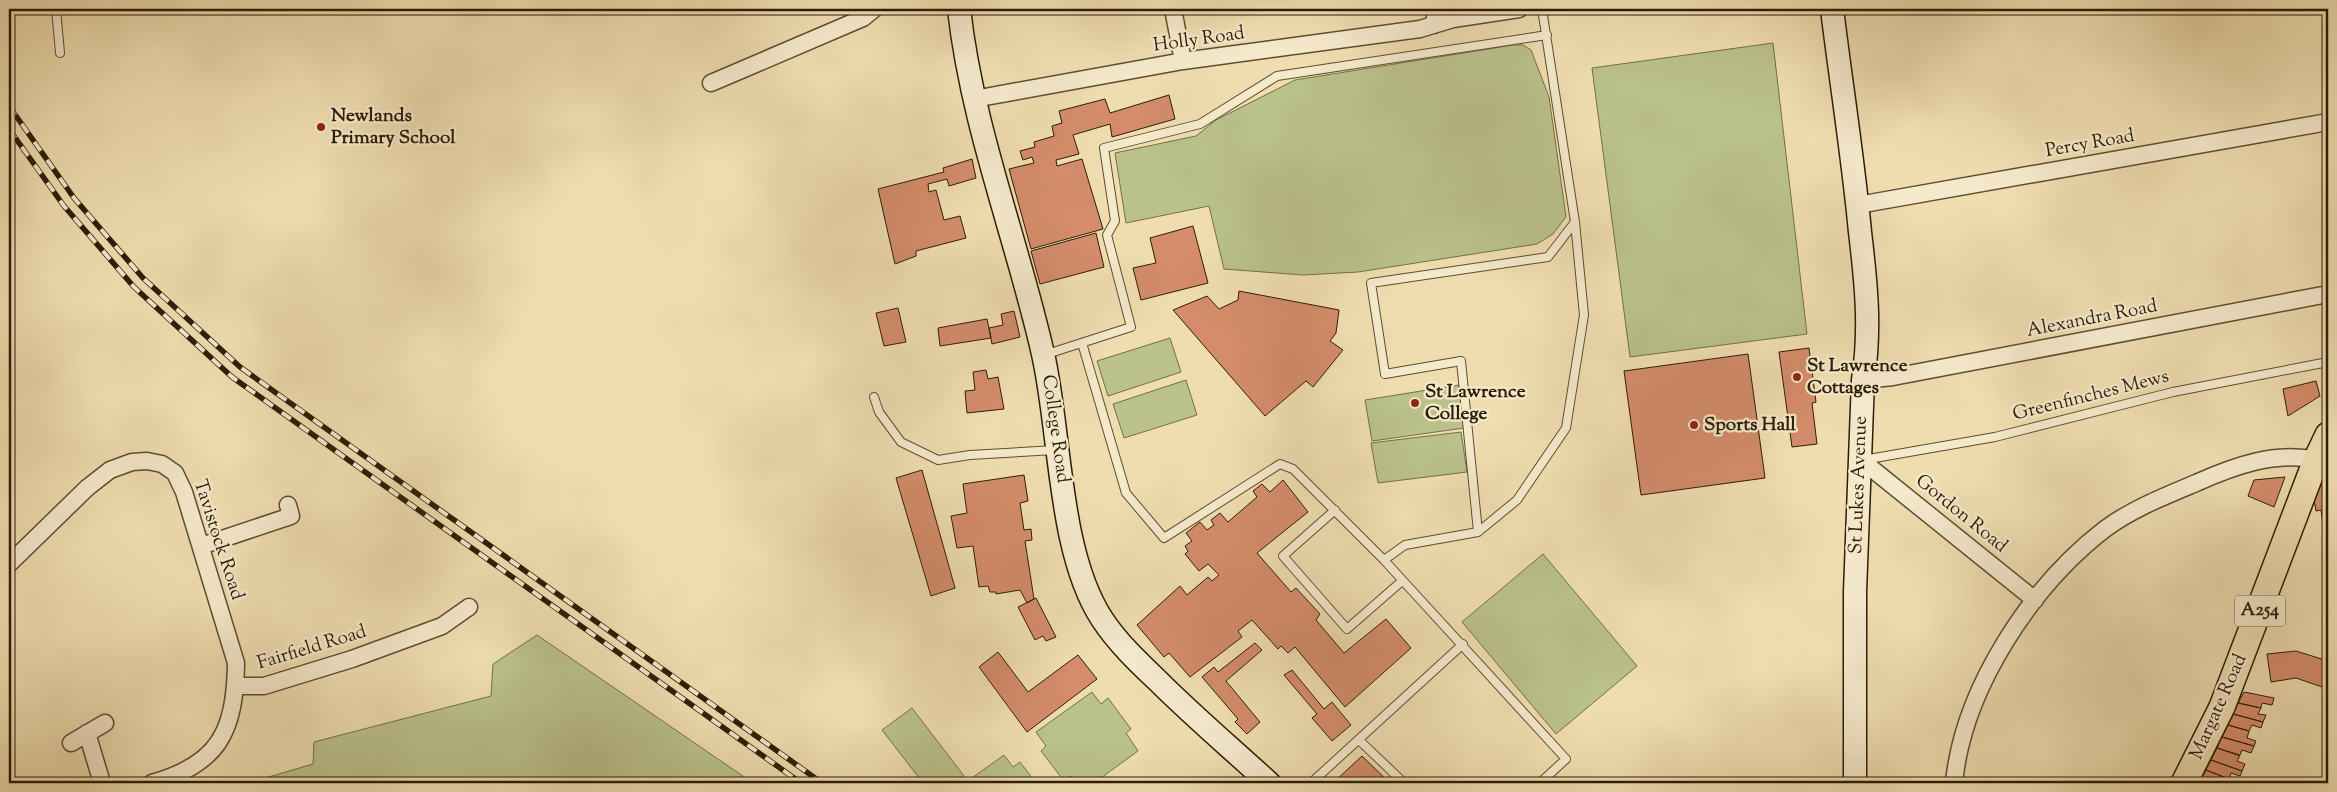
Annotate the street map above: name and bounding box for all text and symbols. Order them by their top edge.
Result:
street label: Holly Road [1152,20,1247,60]
place label: Newlands Primary School [331,103,456,152]
marker: Newlands Primary School [315,121,327,133]
street label: Percy Road [2043,123,2137,165]
street label: Alexandra Road [2024,293,2160,345]
place label: St Lawrence Cottages [1807,353,1908,402]
street label: Greenfinches Mews [2010,364,2172,428]
marker: St Lawrence Cottages [1791,371,1803,383]
street label: College Road [1034,373,1076,485]
place label: St Lawrence College [1425,379,1526,428]
marker: St Lawrence College [1409,397,1421,409]
place label: Sports Hall [1704,412,1796,439]
street label: St Lukes Avenue [1843,415,1875,554]
marker: Sports Hall [1688,419,1700,431]
street label: Gordon Road [1909,468,2013,560]
street label: Tavistock Road [186,476,250,604]
road number: A254 [2235,596,2285,626]
street label: Fairfield Road [254,618,370,677]
street label: Margate Road [2184,650,2254,764]

